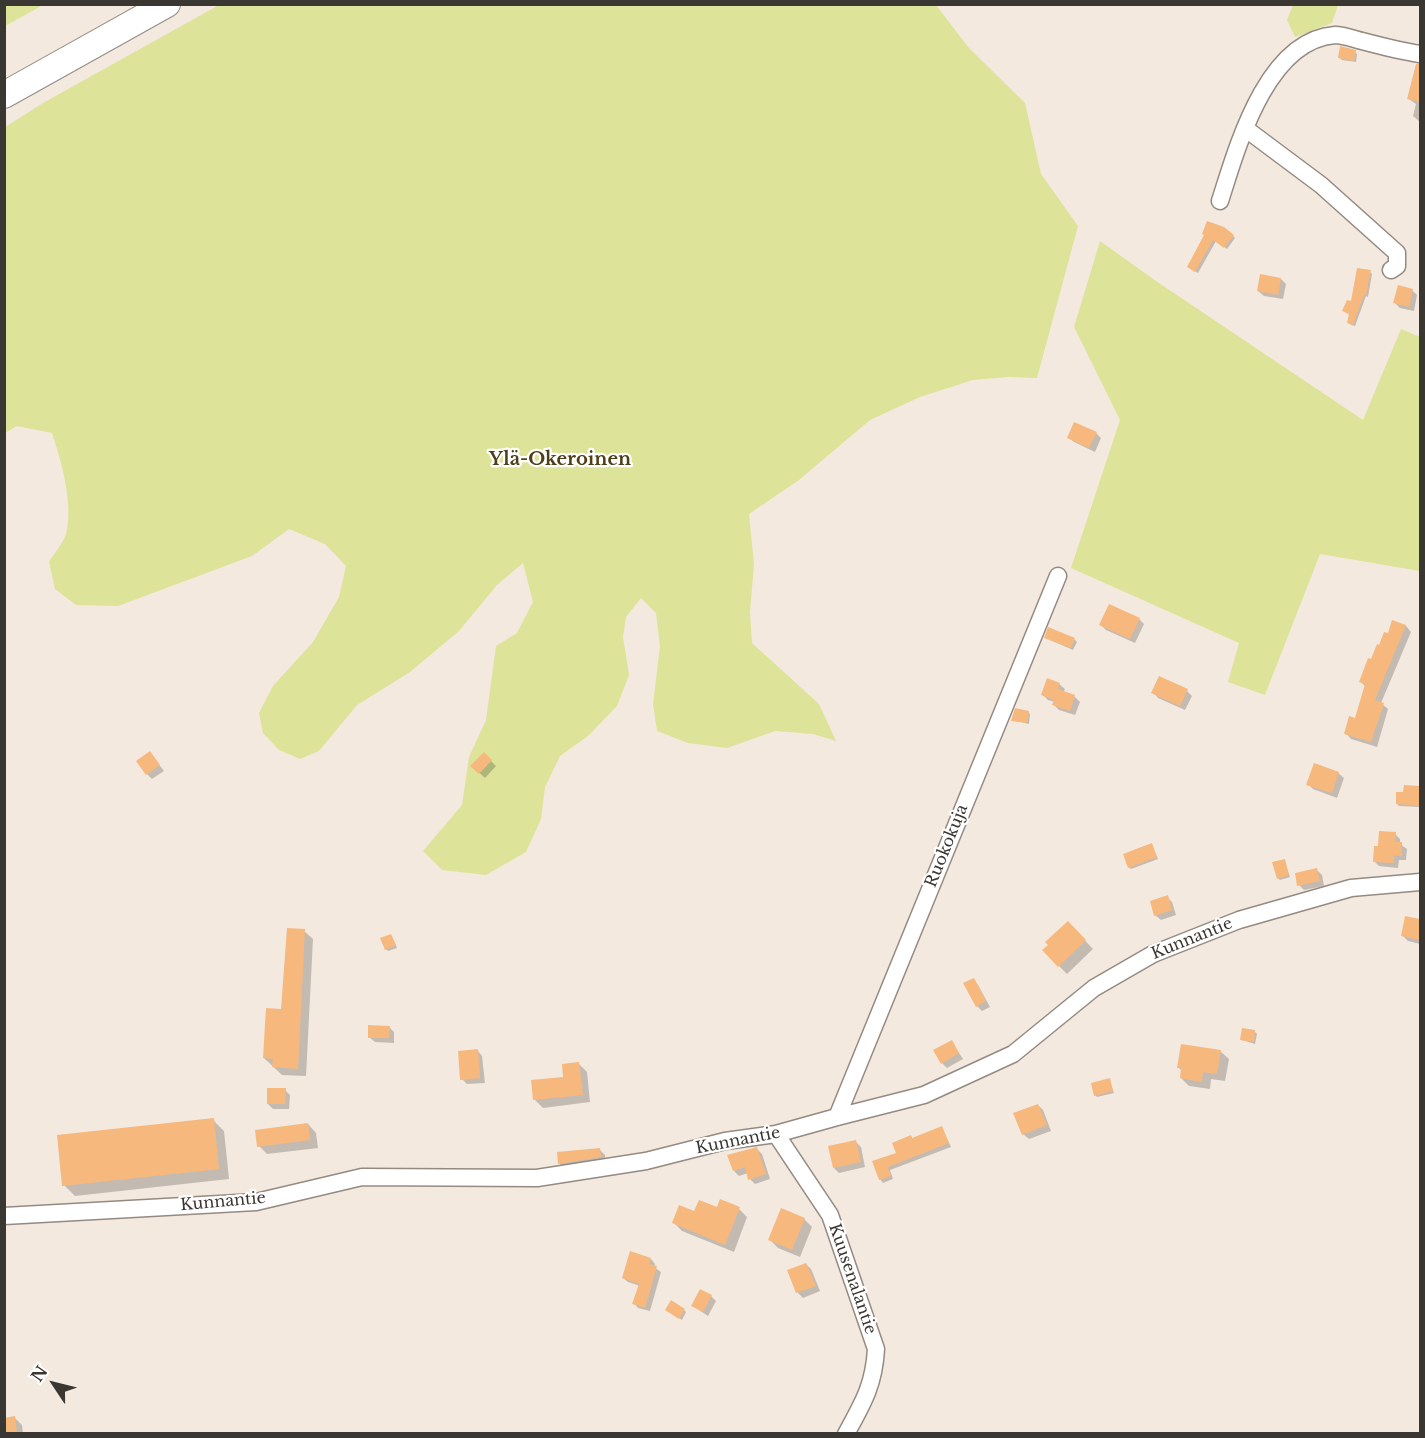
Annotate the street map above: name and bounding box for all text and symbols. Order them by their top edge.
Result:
district label: Ylä-Okeroinen [489,449,631,471]
street label: Ruokokuja [922,802,972,890]
street label: Kunnantie [1149,914,1235,964]
street label: Kunnantie [694,1123,782,1159]
street label: Kunnantie [180,1189,266,1215]
street label: Kuusenalantie [824,1221,880,1337]
north arrow [24,1354,84,1414]
text: N [27,1362,52,1386]

